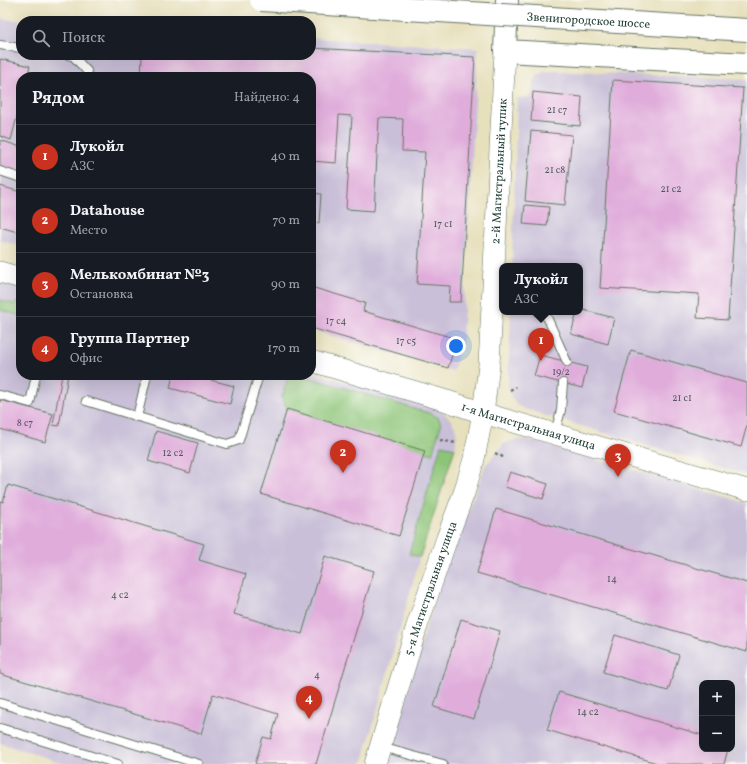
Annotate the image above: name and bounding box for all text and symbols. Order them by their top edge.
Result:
street label: Звенигородское шоссе [526,9,651,33]
search box [16,16,316,60]
icon: search [30,27,52,49]
text: Поиск [62,28,105,49]
text: Рядом [32,87,85,110]
text: Найдено: 4 [234,89,300,107]
street label: 2-й Магистральный тупик [488,97,512,245]
house number: 21 с7 [547,103,567,117]
text: Лукойл [70,137,124,158]
text: 1 [42,148,48,166]
text: 40 m [271,148,300,166]
text: АЗС [70,158,95,176]
house number: 21 с8 [545,163,565,177]
house number: 21 с2 [660,182,682,196]
text: Datahouse [70,201,145,222]
text: 2 [42,212,48,230]
text: 70 m [272,212,300,230]
house number: 17 с1 [433,217,453,231]
text: Место [70,222,107,240]
popup [499,263,583,315]
text: Мелькомбинат №3 [70,265,209,286]
text: Лукойл [514,270,568,291]
text: 3 [42,276,48,294]
text: 90 m [271,276,300,294]
text: Остановка [70,286,133,304]
text: АЗС [514,291,539,309]
house number: 17 с4 [325,314,347,328]
pin: 1 [528,328,554,361]
text: Группа Партнер [70,329,190,350]
house number: 17 с5 [396,334,416,348]
your location [446,336,466,356]
text: 4 [41,340,49,358]
text: 170 m [267,340,300,358]
text: Офис [70,350,102,368]
house number: 19/2 [552,365,570,379]
house number: 21 с1 [672,391,692,405]
street label: 1-я Магистральная улица [459,399,597,454]
house number: 8 с7 [17,416,33,430]
pin: 2 [330,440,356,473]
pin: 3 [605,444,631,477]
house number: 12 с2 [162,446,184,460]
street label: 5-я Магистральная улица [401,519,462,658]
house number: 14 [607,572,617,586]
house number: 4 с2 [111,588,129,602]
house number: 4 [314,668,320,682]
map controls [699,680,735,752]
button: + [699,680,735,716]
pin: 4 [296,686,322,719]
house number: 14 с2 [577,705,599,719]
button: − [699,716,735,752]

